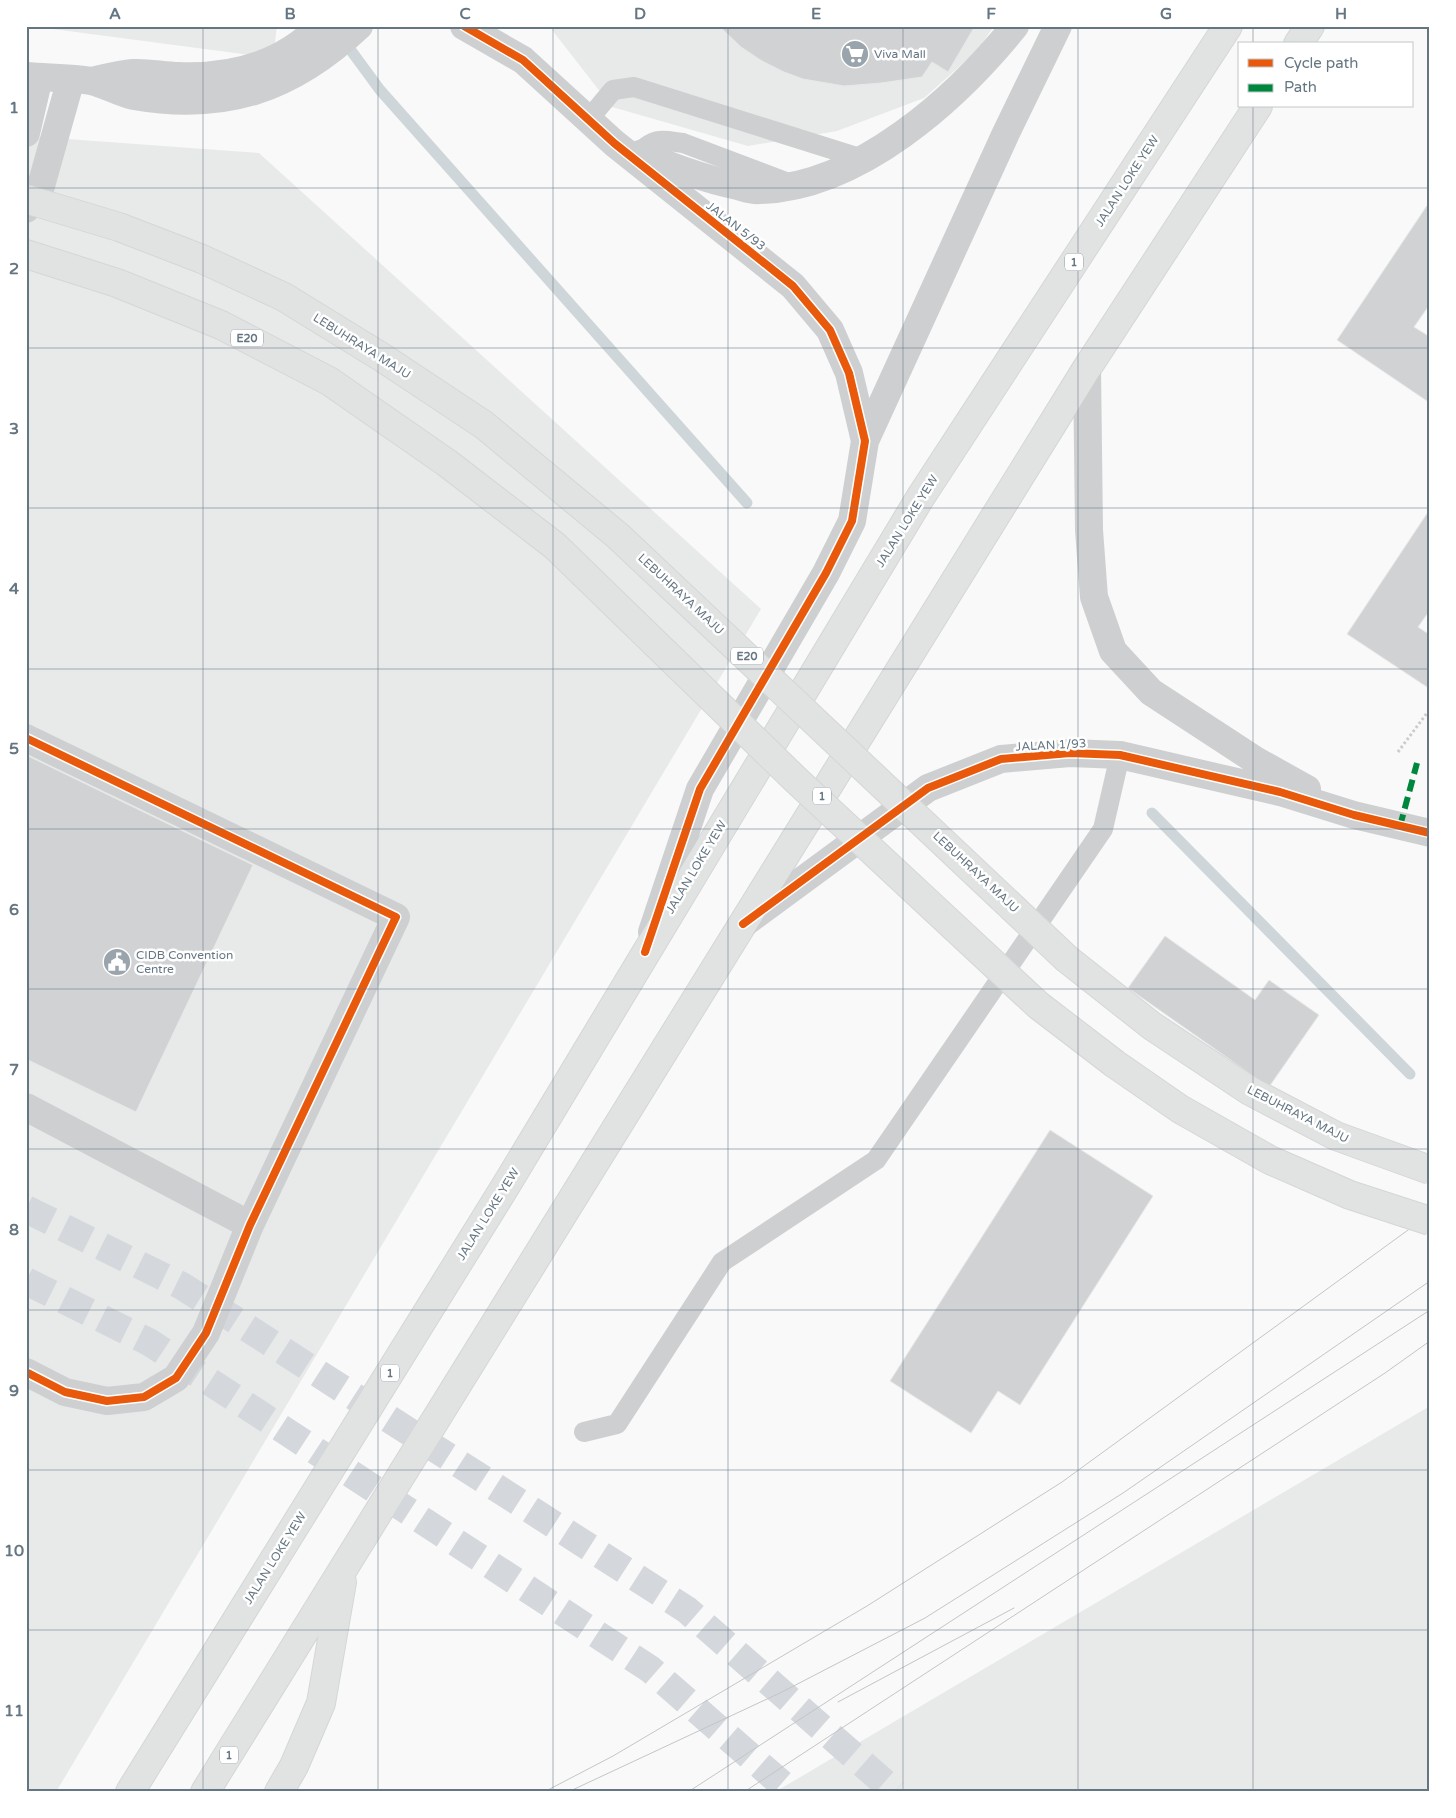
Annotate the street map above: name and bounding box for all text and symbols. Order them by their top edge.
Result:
text: A [109,4,121,24]
text: B [284,4,296,24]
text: C [459,4,471,24]
text: D [634,4,646,24]
text: E [811,4,821,24]
text: F [986,4,996,24]
text: G [1160,4,1172,24]
text: H [1335,4,1347,24]
supermarket icon: Viva Mall [840,39,870,69]
legend [1238,42,1414,108]
place label: Viva Mall [874,47,926,61]
text: Cycle path [1284,54,1358,72]
text: Path [1284,78,1317,96]
text: 1 [9,98,19,118]
street label: JALAN LOKE YEW [1092,133,1162,229]
street label: JALAN 5/93 [704,199,768,253]
road number: 1 [1065,253,1083,270]
text: 2 [9,259,19,279]
street label: LEBUHRAYA MAJU [311,310,413,382]
road number: E20 [231,329,263,346]
text: 3 [9,419,19,439]
street label: JALAN LOKE YEW [873,472,941,570]
street label: LEBUHRAYA MAJU [635,551,727,637]
text: 4 [9,579,19,599]
road number: E20 [731,648,763,664]
street label: JALAN 1/93 [1015,736,1087,754]
text: 5 [9,739,19,759]
road number: 1 [813,788,831,804]
street label: JALAN LOKE YEW [663,818,729,916]
street label: LEBUHRAYA MAJU [930,829,1022,915]
text: 6 [9,900,19,920]
public building icon: CIDB Convention Centre [102,947,132,977]
place label: CIDB Convention Centre [136,948,233,976]
text: 7 [9,1060,19,1080]
street label: LEBUHRAYA MAJU [1245,1082,1351,1146]
street label: JALAN LOKE YEW [454,1165,522,1263]
text: 8 [9,1220,19,1240]
road number: 1 [381,1365,399,1382]
text: 9 [9,1381,19,1401]
street label: JALAN LOKE YEW [241,1509,309,1607]
text: 10 [4,1541,24,1561]
text: 11 [4,1701,24,1721]
road number: 1 [220,1746,238,1764]

